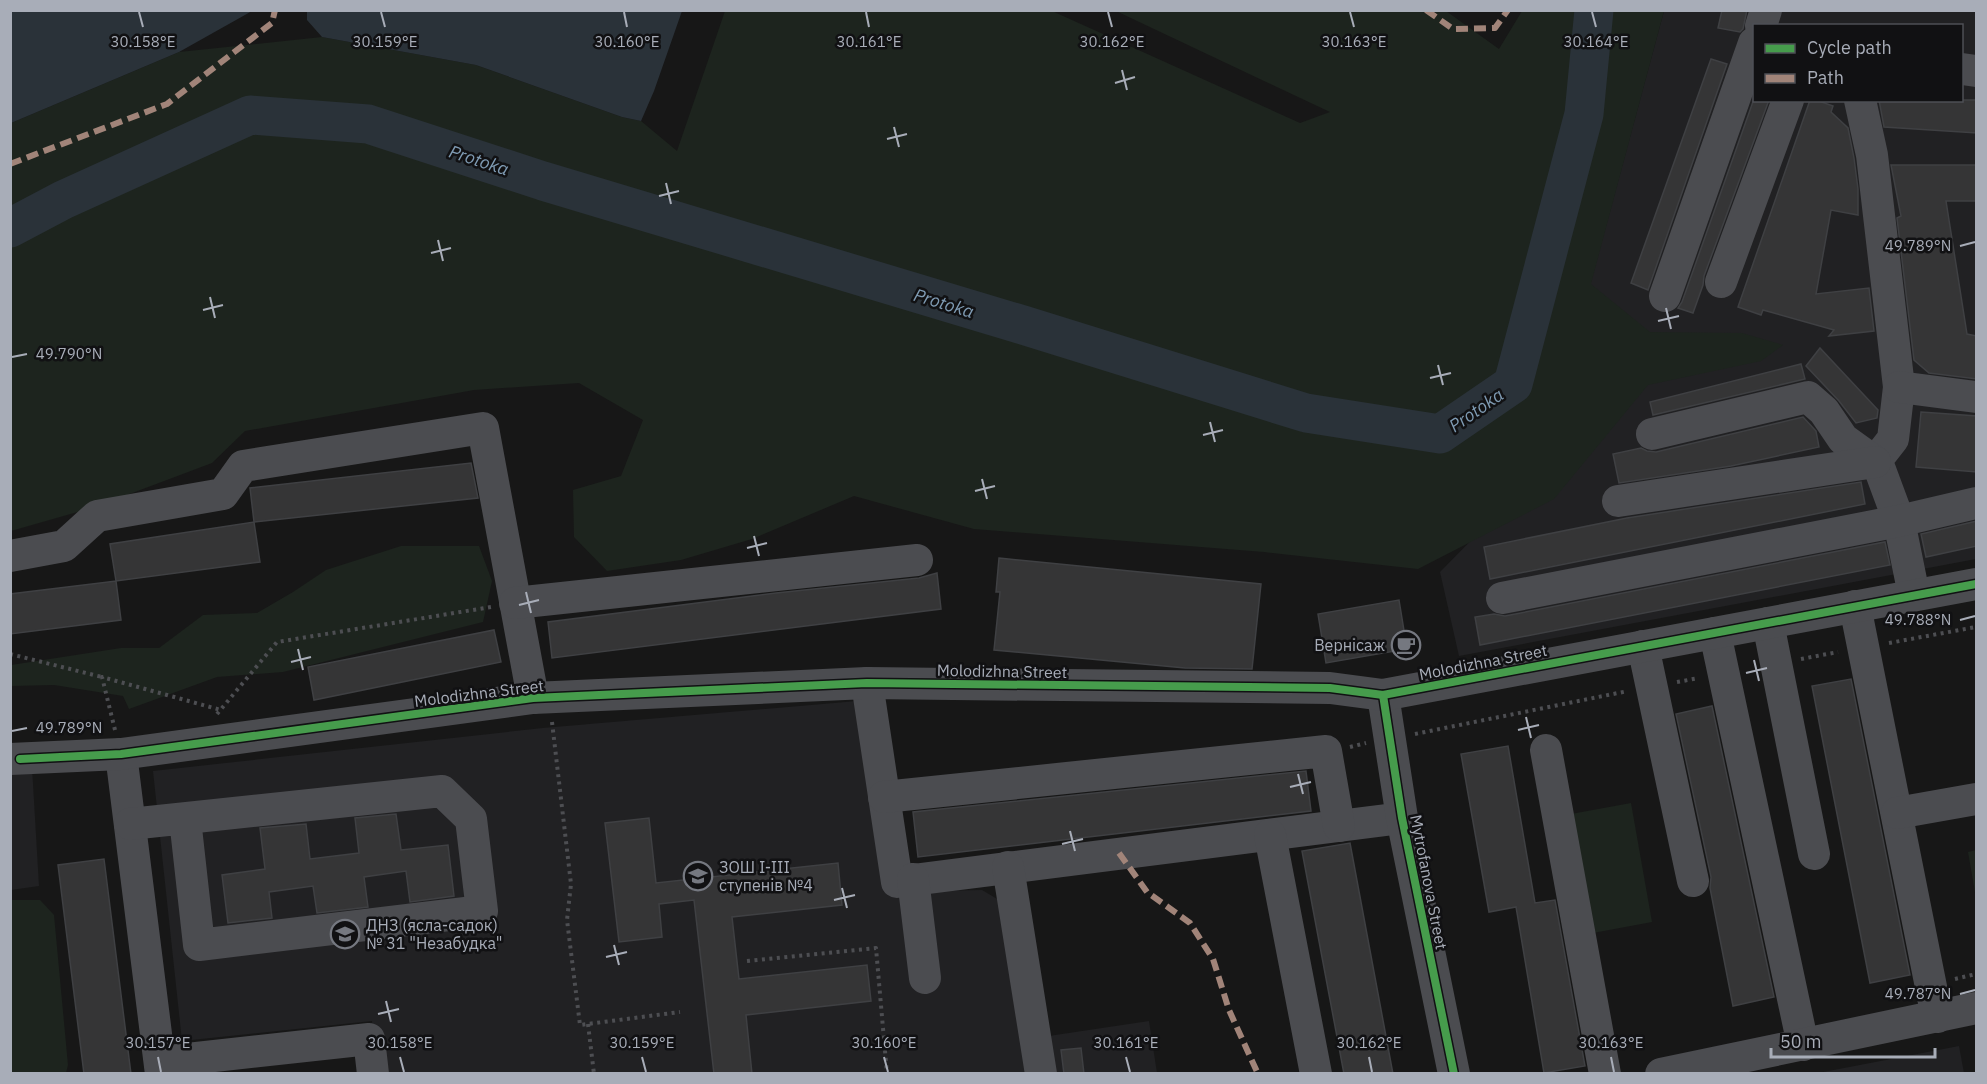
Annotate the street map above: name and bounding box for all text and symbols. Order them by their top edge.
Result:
legend [1753,24,1963,102]
text: 30.158°E [111,32,175,51]
text: 30.159°E [353,32,417,51]
text: 30.160°E [595,32,659,51]
text: 30.161°E [837,32,901,51]
text: 30.162°E [1080,32,1144,51]
text: 30.163°E [1322,32,1386,51]
text: 30.164°E [1564,32,1628,51]
text: Cycle path [1807,36,1892,59]
text: Path [1807,66,1844,89]
water label: Protoka [446,140,512,180]
text: 49.789°N [1885,236,1951,255]
water label: Protoka [911,283,977,323]
text: 49.790°N [36,344,102,363]
water label: Protoka [1444,383,1508,437]
text: 49.788°N [1885,610,1951,629]
cafe icon: Вернісаж [1390,629,1422,661]
place label: Вернісаж [1314,635,1385,655]
street label: Molodizhna Street [1417,640,1549,684]
street label: Molodizhna Street [937,660,1067,682]
street label: Molodizhna Street [413,675,545,711]
text: 49.789°N [36,718,102,737]
street label: Mytrofanova Street [1406,813,1452,951]
place label: ЗОШ І-ІІІ ступенів №4 [719,857,813,895]
school or university icon: ЗОШ І-ІІІ ступенів №4 [682,860,714,892]
place label: ДНЗ (ясла-садок) № 31 "Незабудка" [366,915,502,953]
school or university icon: ДНЗ (ясла-садок) № 31 "Незабудка" [329,918,361,950]
text: 49.787°N [1885,984,1951,1003]
scale bar [1771,1021,1934,1059]
text: 50 m [1780,1030,1822,1053]
text: 30.157°E [126,1033,190,1052]
text: 30.158°E [368,1033,432,1052]
text: 30.159°E [610,1033,674,1052]
text: 30.160°E [852,1033,916,1052]
text: 30.161°E [1094,1033,1158,1052]
text: 30.162°E [1337,1033,1401,1052]
text: 30.163°E [1579,1033,1643,1052]

